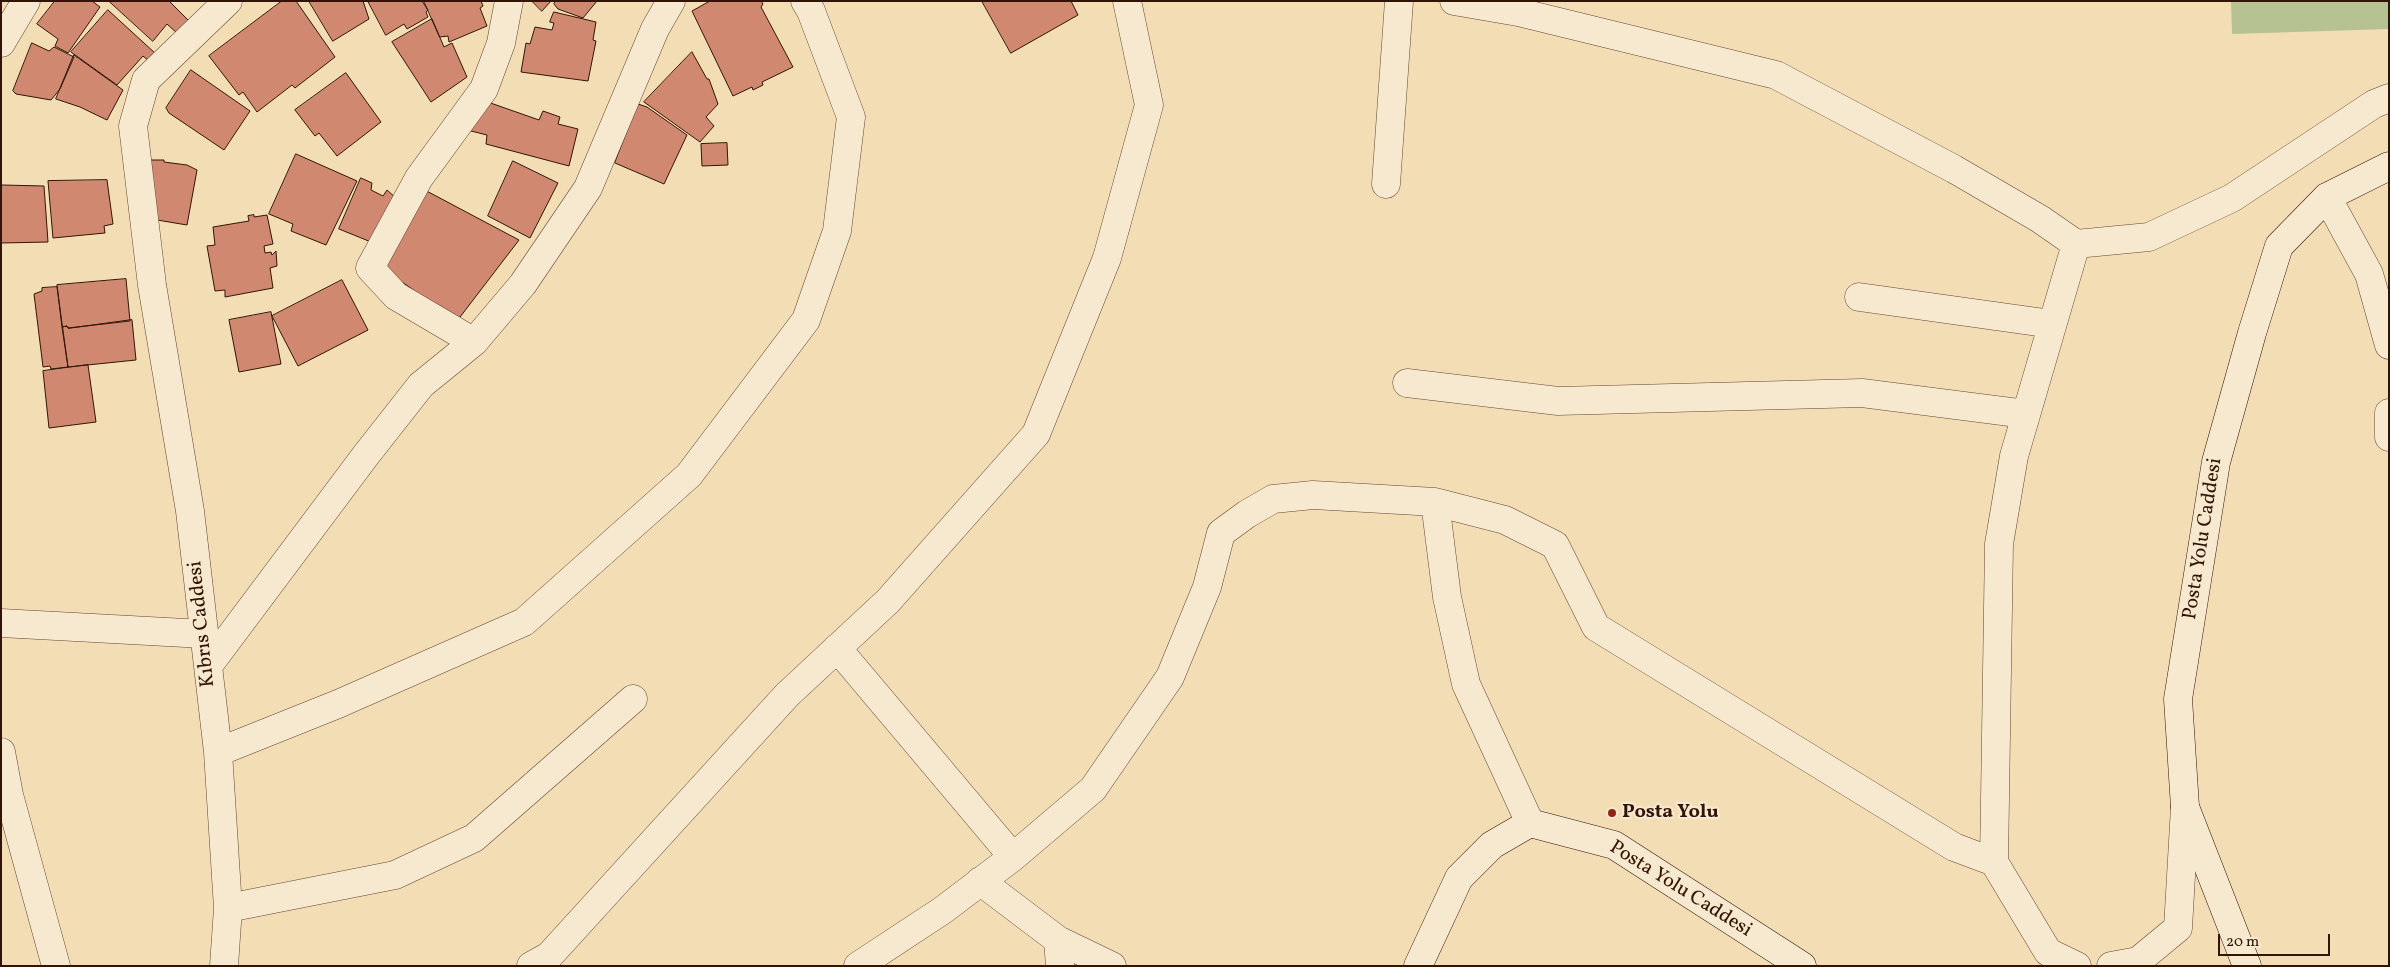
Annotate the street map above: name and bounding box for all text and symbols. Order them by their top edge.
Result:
street label: Posta Yolu Caddesi [2179,456,2229,622]
street label: Kıbrıs Caddesi [184,560,222,688]
place label: Posta Yolu [1622,801,1719,825]
marker: Posta Yolu [1606,807,1618,819]
street label: Posta Yolu Caddesi [1604,836,1756,944]
scale bar [2220,924,2332,956]
text: 20 m [2226,932,2259,953]

